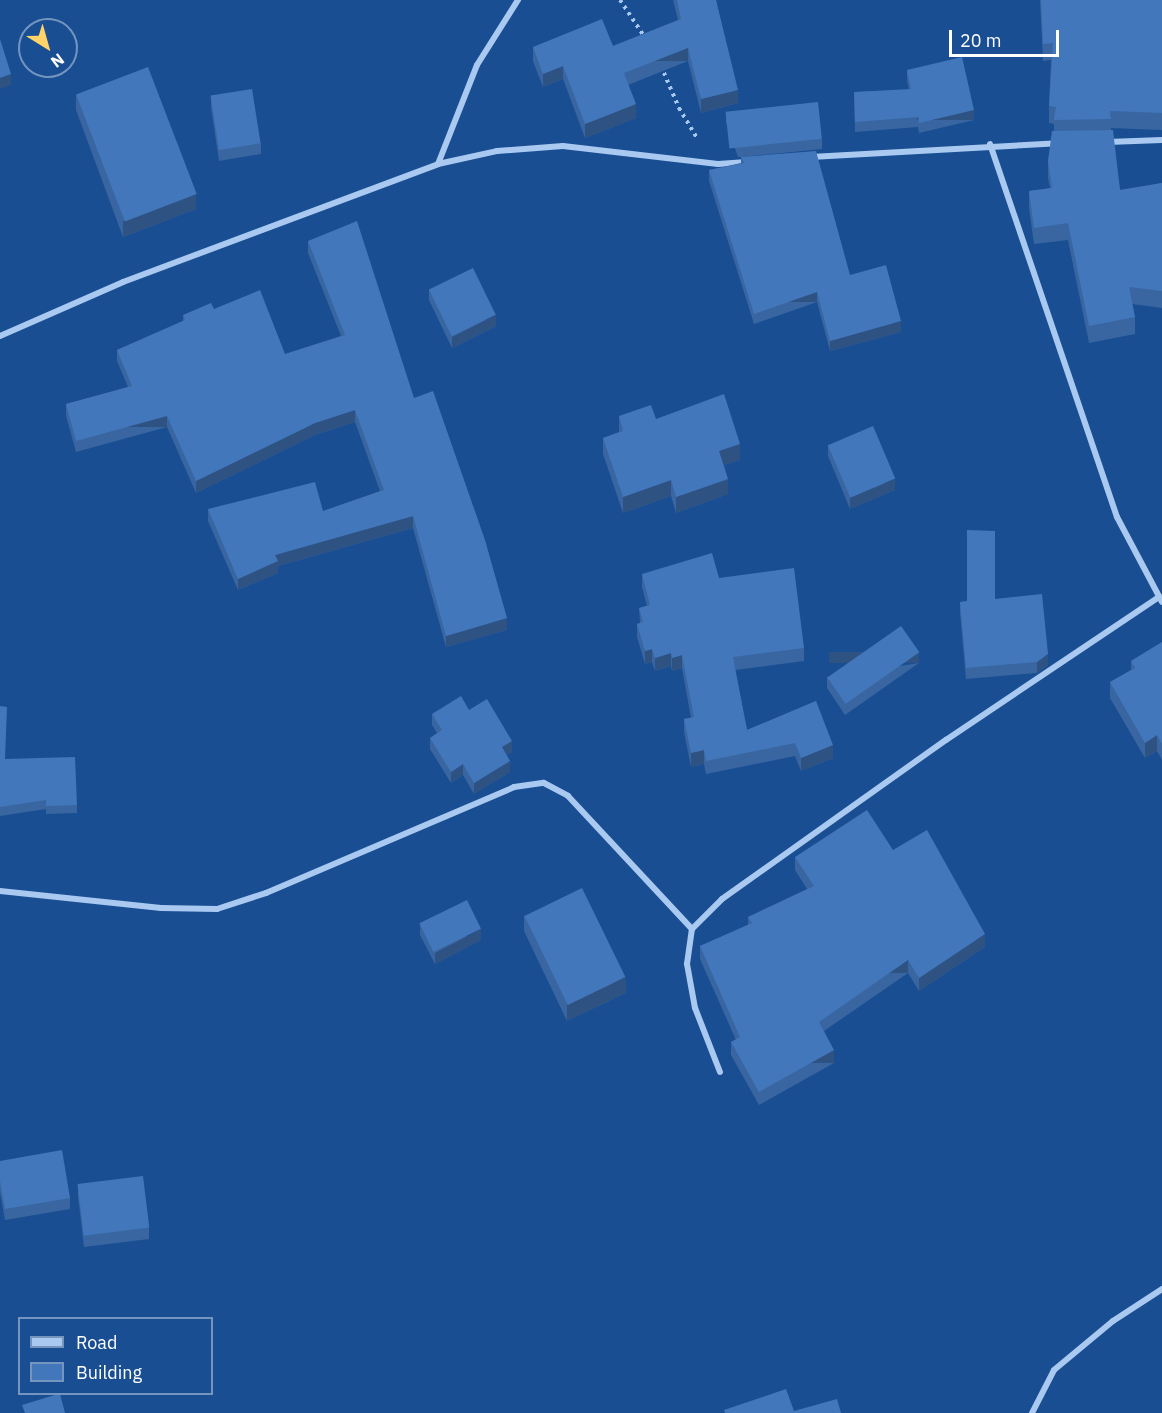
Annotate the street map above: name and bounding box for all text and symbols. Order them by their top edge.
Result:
north arrow [18,18,78,78]
scale bar [952,18,1062,56]
text: 20 m [960,29,1002,52]
text: N [47,49,68,72]
legend [18,1317,213,1395]
text: Road [76,1331,117,1354]
text: Building [76,1361,142,1384]

